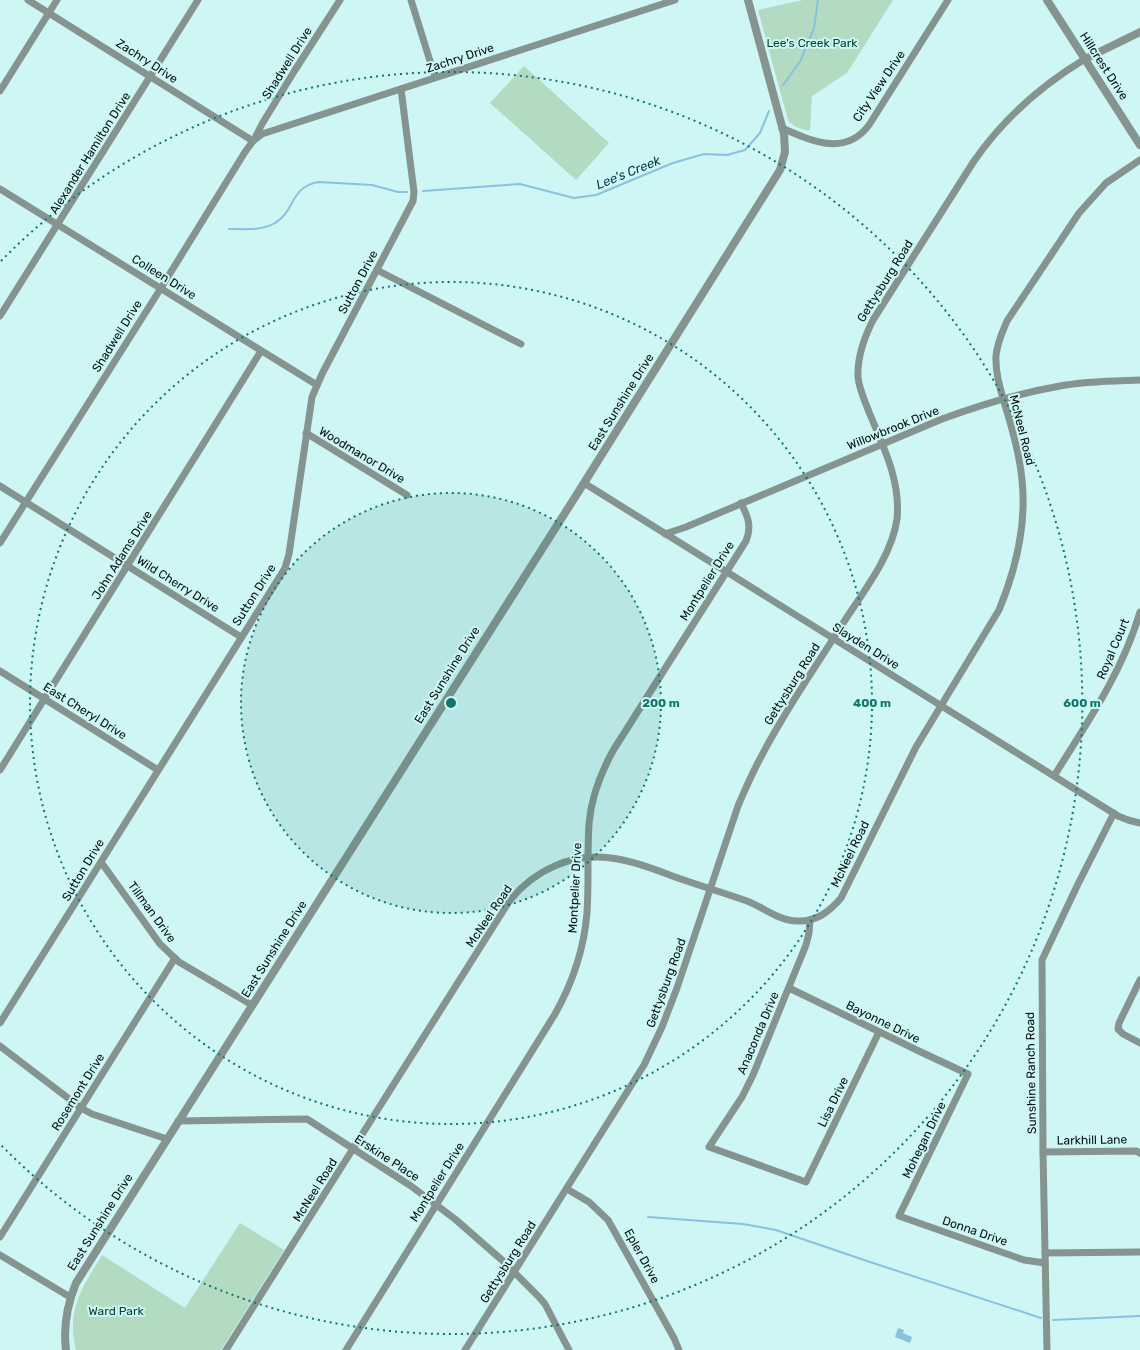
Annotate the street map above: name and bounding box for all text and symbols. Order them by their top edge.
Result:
street label: Shadwell Drive [259,24,315,102]
street label: Hillcrest Drive [1077,30,1131,103]
street label: Zachry Drive [114,36,181,86]
park label: Lee's Creek Park [766,36,858,50]
street label: Zachry Drive [424,40,496,76]
street label: City View Drive [850,47,908,124]
street label: Alexander Hamilton Drive [47,89,134,217]
water label: Lee's Creek [594,153,663,192]
street label: Gettysburg Road [854,237,916,325]
street label: Sutton Drive [335,248,381,316]
street label: Colleen Drive [129,252,199,302]
street label: Shadwell Drive [89,297,145,375]
street label: East Sunshine Drive [585,351,657,453]
street label: McNeel Road [1006,393,1038,467]
street label: Willowbrook Drive [845,403,941,453]
street label: Woodmanor Drive [316,424,408,486]
street label: John Adams Drive [89,508,155,602]
street label: Montpelier Drive [677,539,737,623]
street label: Wild Cherry Drive [134,553,222,615]
street label: Sutton Drive [229,561,279,628]
street label: Royal Court [1094,616,1132,682]
street label: Slayden Drive [830,620,902,672]
street label: East Sunshine Drive [411,624,483,726]
street label: Gettysburg Road [761,640,823,728]
street label: East Cheryl Drive [41,680,129,742]
centre of rings [444,696,458,710]
text: 200 m [642,696,680,710]
text: 400 m [853,696,891,710]
text: 600 m [1063,696,1101,710]
street label: McNeel Road [828,818,872,890]
street label: Sutton Drive [59,836,107,904]
street label: Montpelier Drive [566,842,584,934]
street label: Tillman Drive [125,879,179,945]
street label: McNeel Road [463,882,515,950]
street label: East Sunshine Drive [238,898,310,1000]
street label: Gettysburg Road [643,936,689,1030]
street label: Anaconda Drive [734,989,782,1076]
street label: Bayonne Drive [844,998,923,1046]
street label: Sunshine Ranch Road [1023,1012,1039,1134]
street label: Rosemont Drive [49,1050,108,1133]
street label: Lisa Drive [815,1074,851,1129]
street label: Mohegan Drive [899,1099,949,1181]
street label: Erskine Place [352,1132,422,1184]
street label: Larkhill Lane [1057,1132,1128,1148]
street label: Montpelier Drive [407,1140,467,1224]
street label: McNeel Road [290,1156,340,1224]
street label: East Sunshine Drive [64,1171,136,1273]
street label: Donna Drive [940,1213,1010,1249]
street label: Gettysburg Road [477,1218,539,1306]
street label: Epler Drive [621,1226,663,1286]
park label: Ward Park [88,1304,145,1318]

